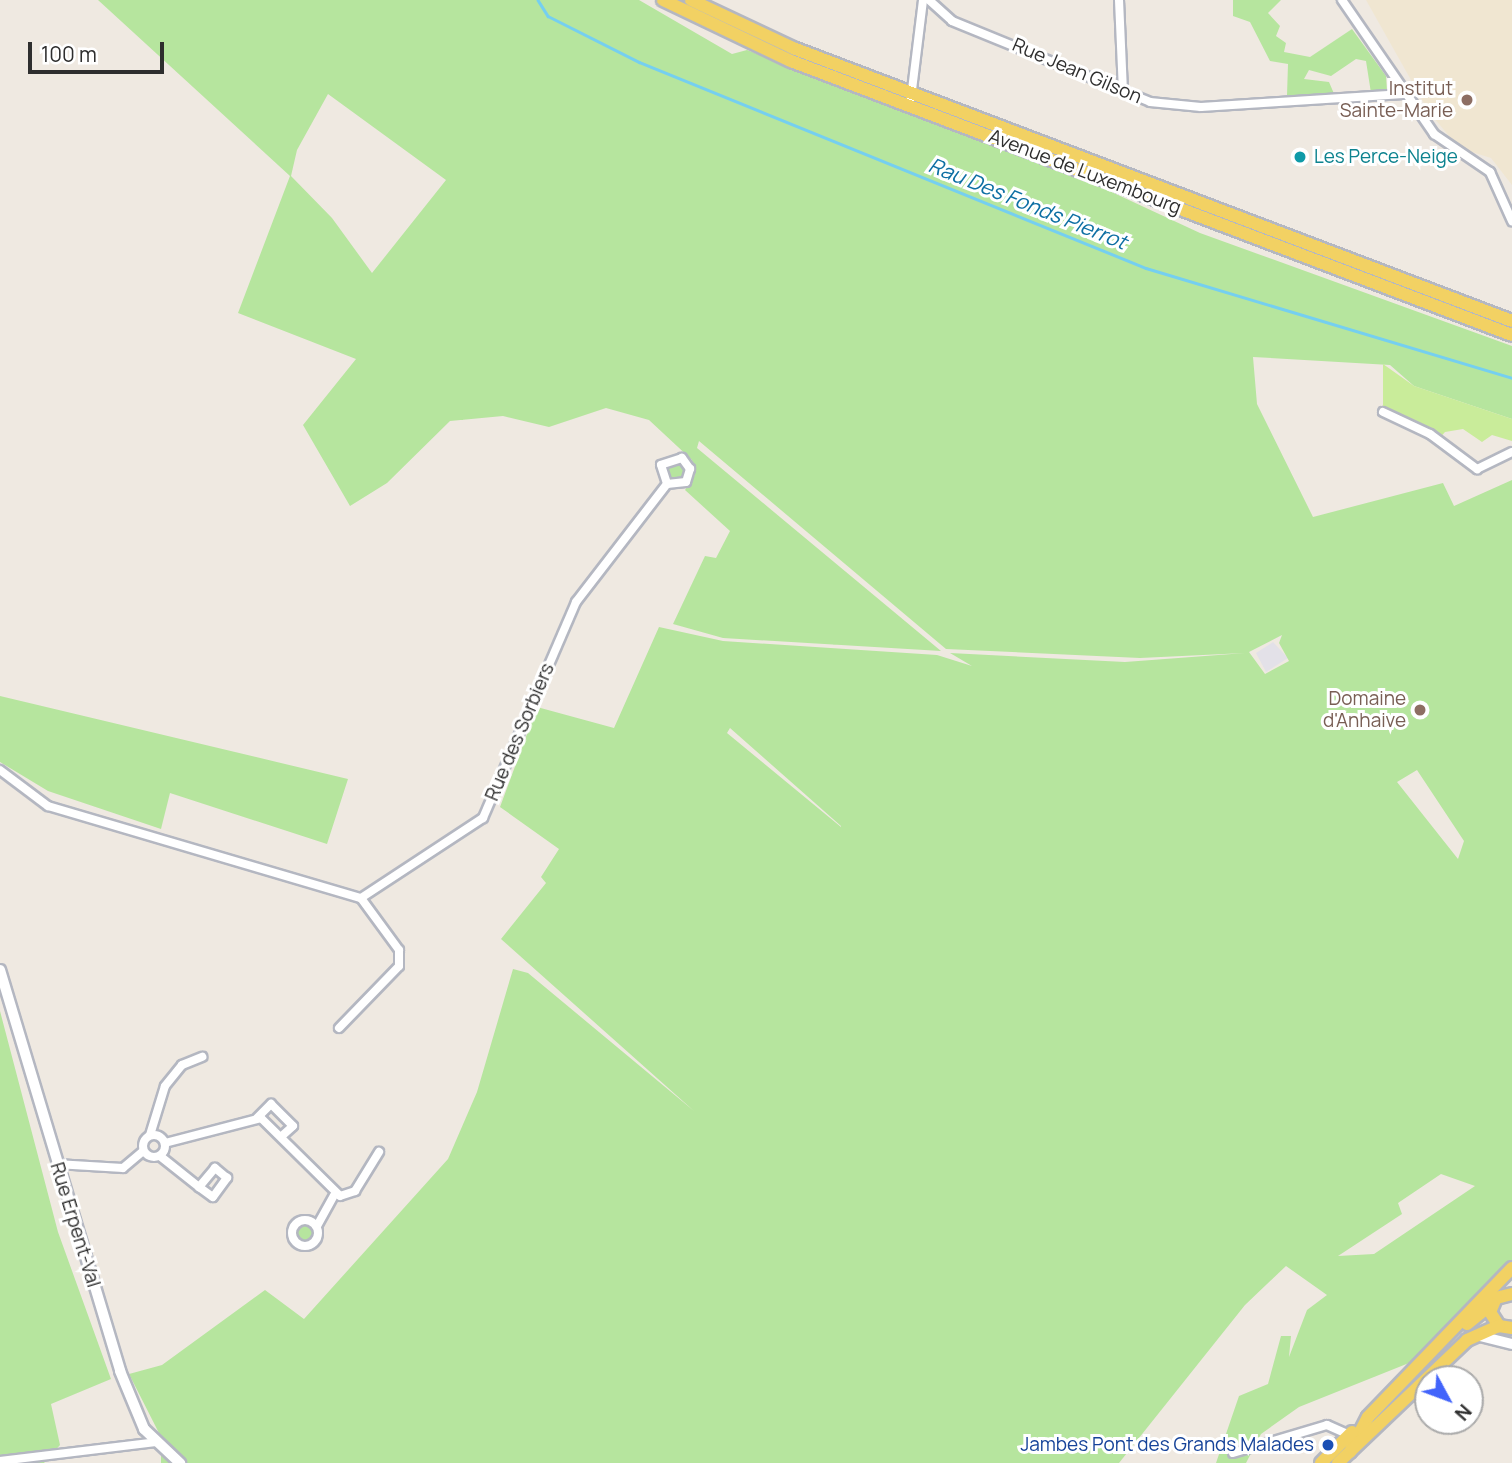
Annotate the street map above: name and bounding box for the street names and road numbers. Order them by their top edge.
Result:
street label: Rue Jean Gilson [1009,33,1145,109]
street label: Avenue de Luxembourg [986,125,1184,219]
street label: Rue des Sorbiers [481,660,559,804]
street label: Rue Erpent-Val [45,1160,105,1290]

